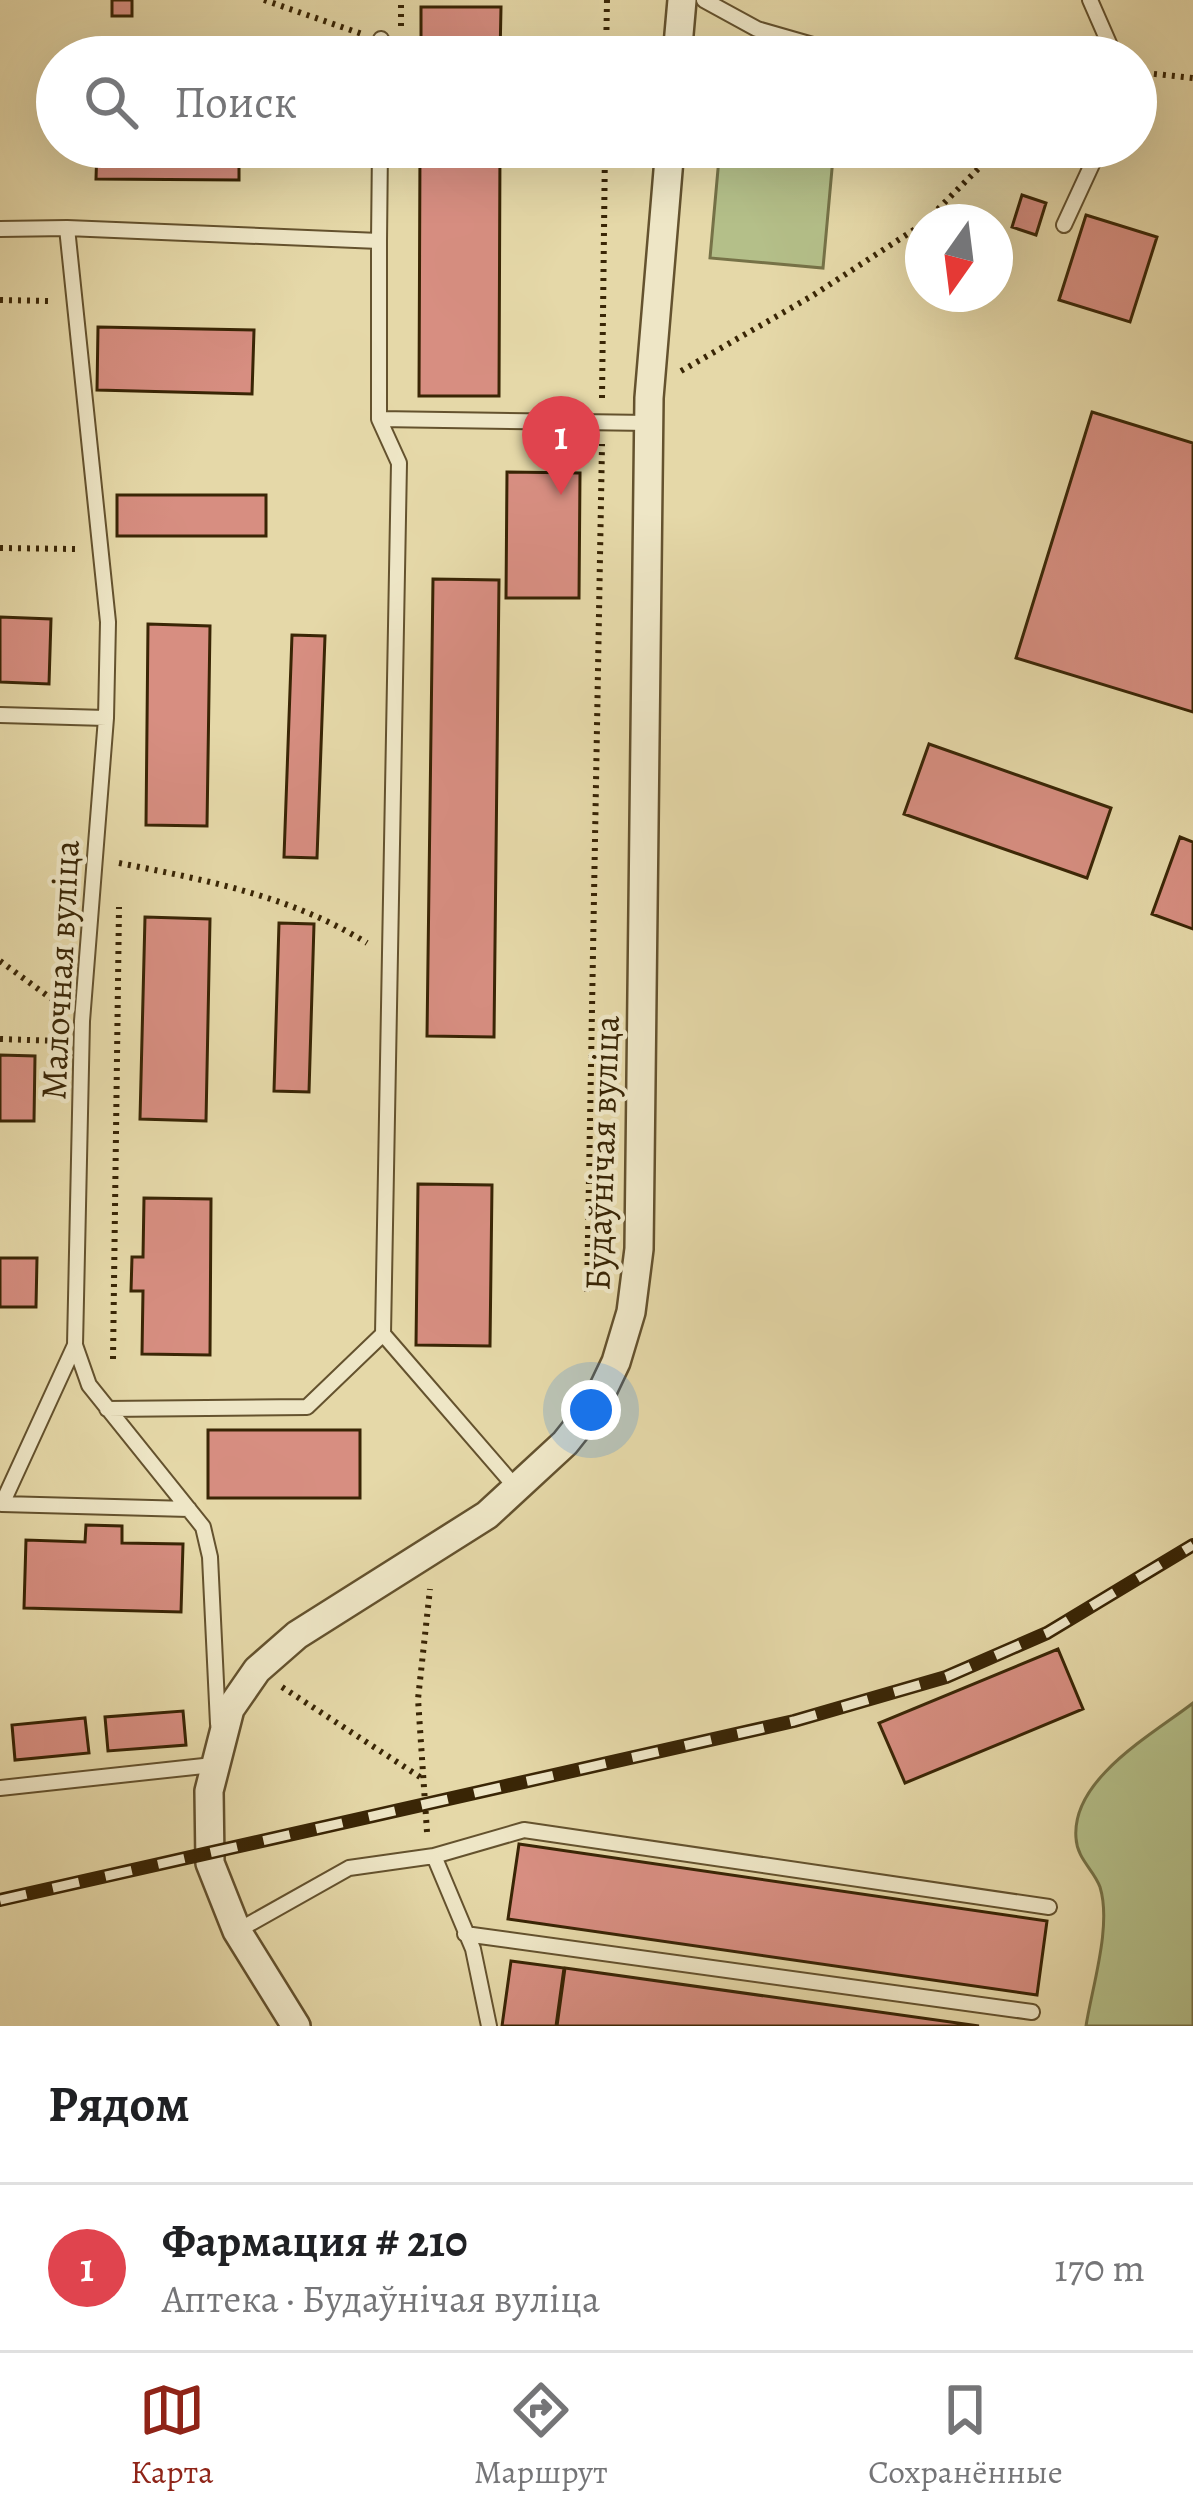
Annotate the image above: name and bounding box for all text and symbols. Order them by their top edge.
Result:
search box [36,36,1157,168]
icon: search [78,69,144,135]
text: Поиск [174,71,297,133]
north arrow [905,204,1013,312]
pin: 1 [522,396,600,495]
street label: Малочная вуліца [28,838,91,1101]
street label: Будаўнічая вуліца [572,1014,631,1291]
your location [561,1380,621,1440]
text: Рядом [48,2069,190,2139]
text: Фармация # 210 [162,2210,468,2272]
text: 1 [80,2241,94,2294]
text: 170 m [1054,2241,1145,2294]
text: Аптека · Будаўнічая вуліца [162,2272,600,2325]
tab: Карта [130,2377,213,2494]
tab: Маршрут [474,2377,608,2494]
tab: Сохранённые [868,2377,1063,2494]

